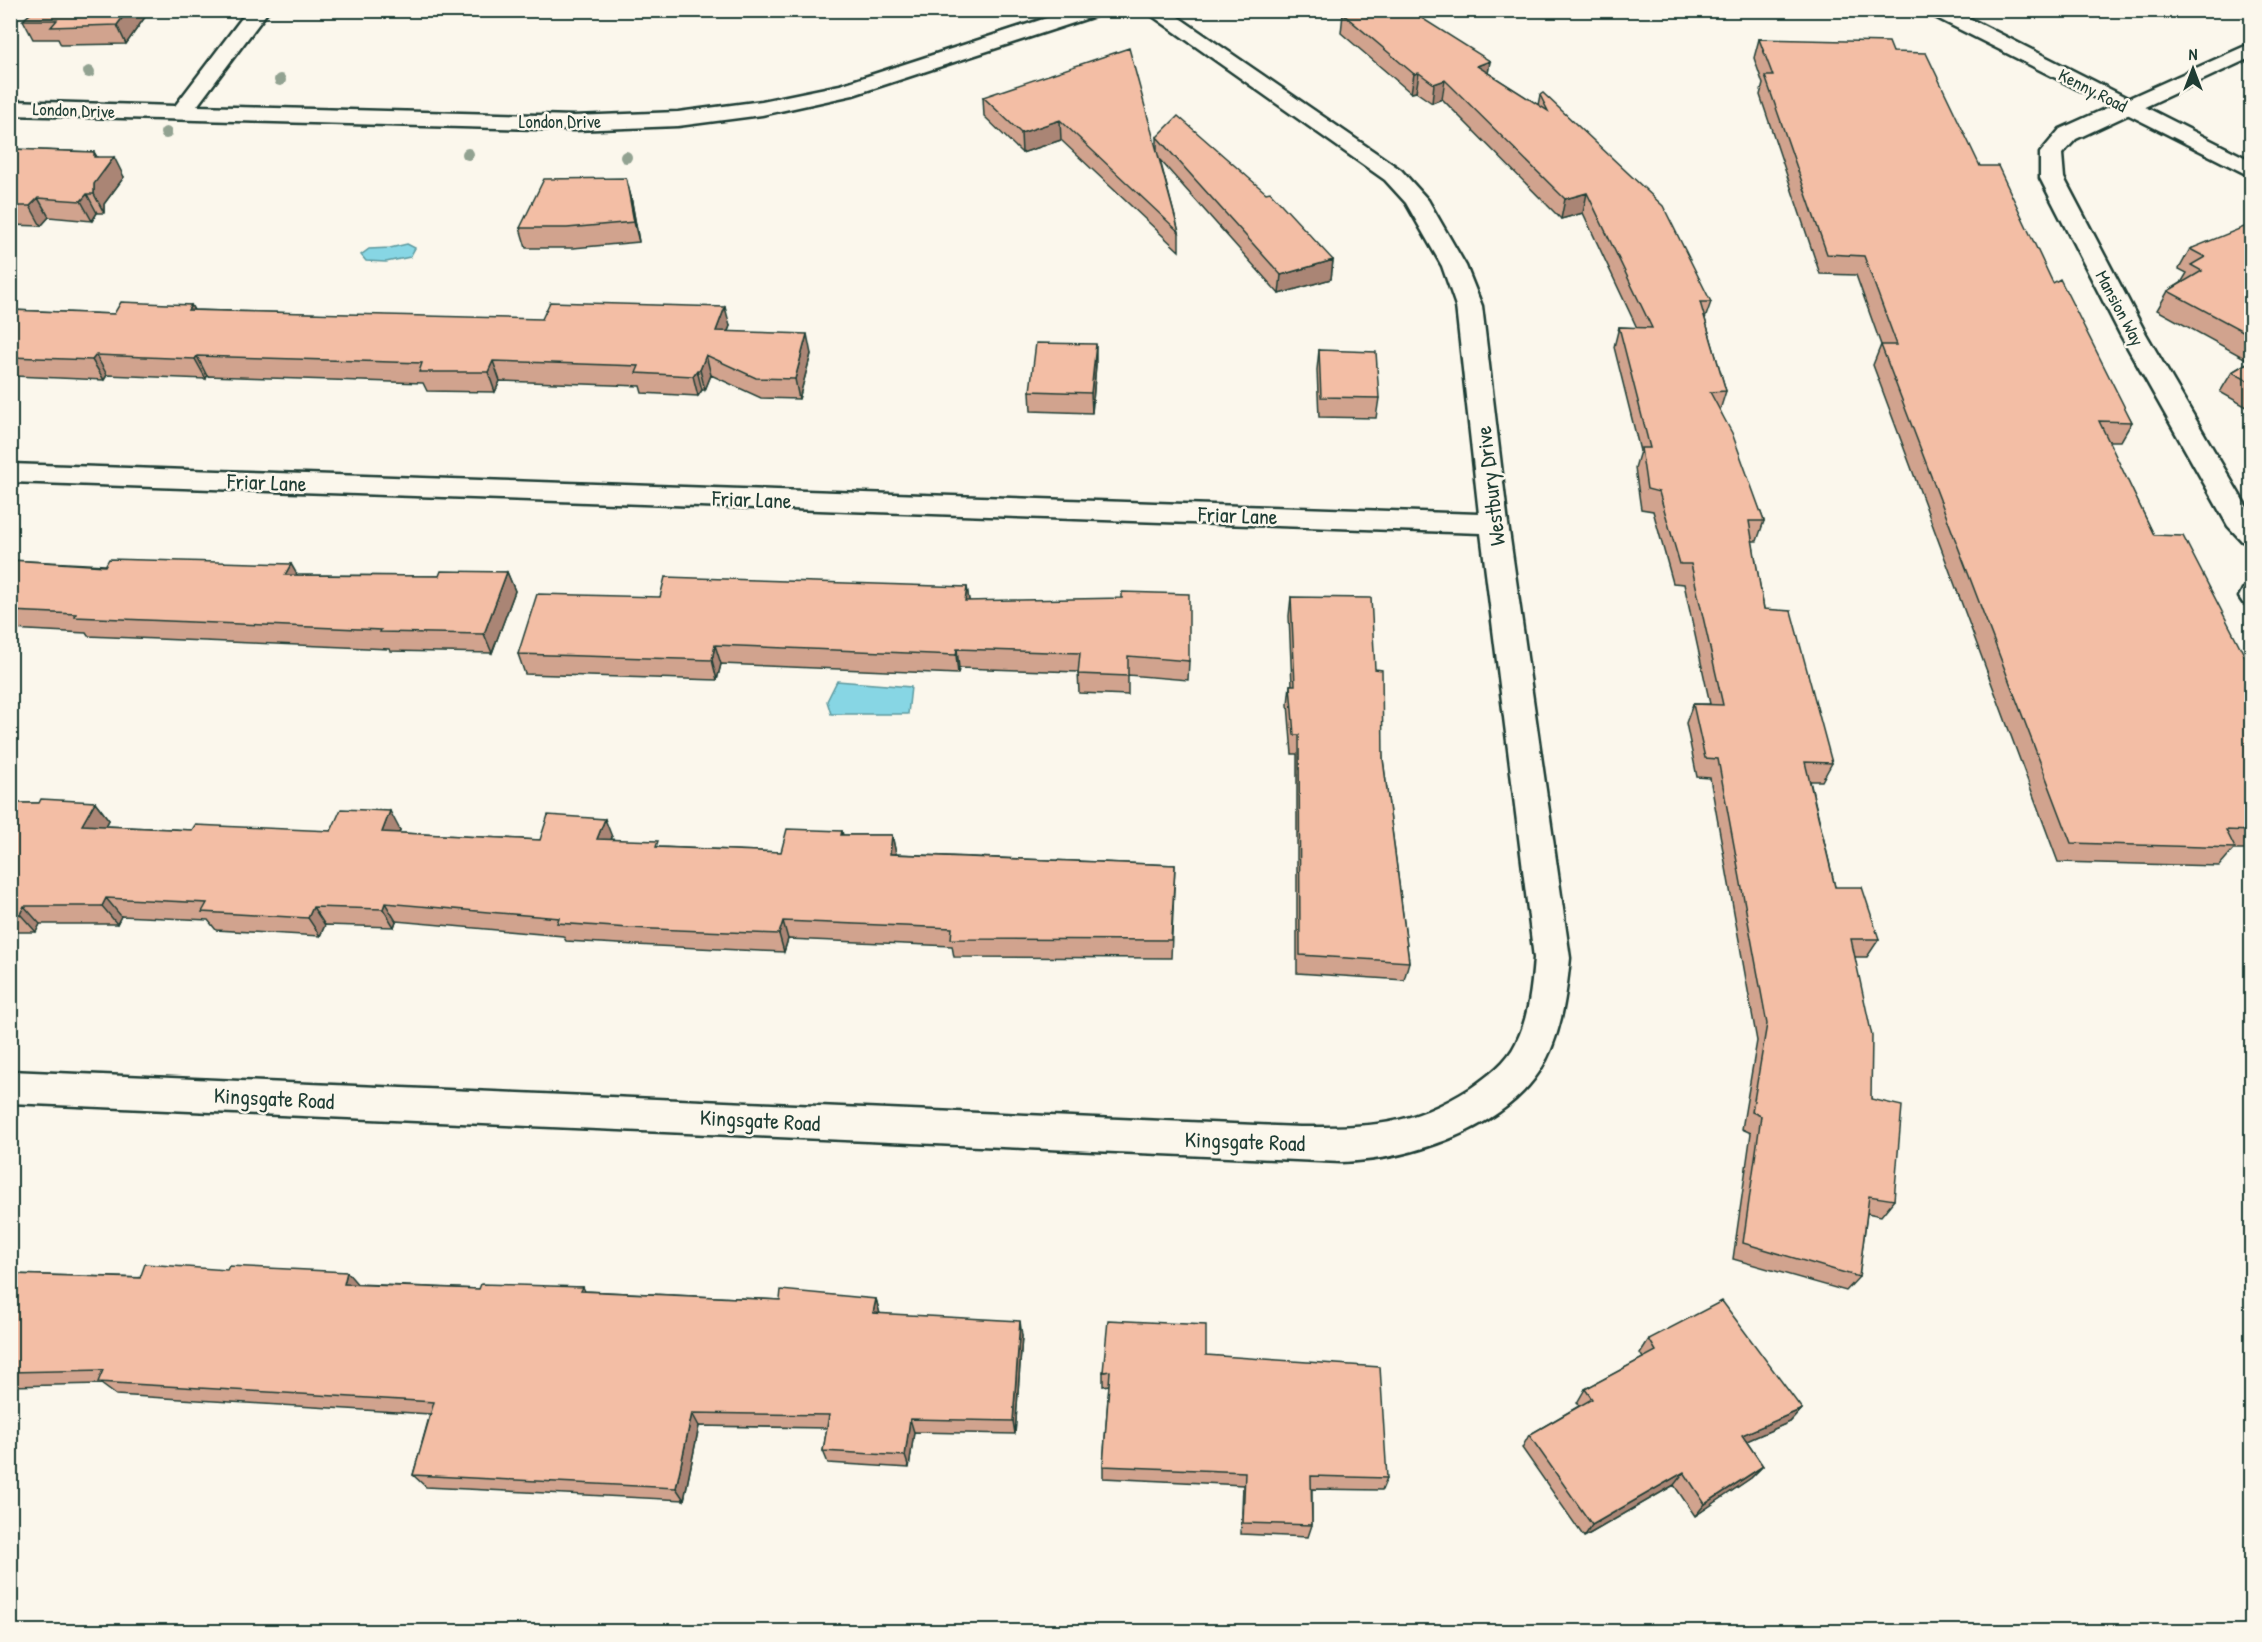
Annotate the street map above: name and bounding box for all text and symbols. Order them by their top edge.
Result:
north arrow [2163,39,2223,99]
text: N [2189,43,2198,65]
street label: Kenny Road [2054,62,2132,118]
street label: London Drive [32,96,116,124]
street label: London Drive [519,109,601,134]
street label: Mansion Way [2090,266,2151,350]
street label: Westbury Drive [1468,424,1512,548]
street label: Friar Lane [226,466,307,498]
street label: Friar Lane [711,483,792,515]
street label: Friar Lane [1197,499,1278,531]
street label: Kingsgate Road [213,1080,335,1116]
street label: Kingsgate Road [699,1102,821,1138]
street label: Kingsgate Road [1184,1124,1306,1158]

